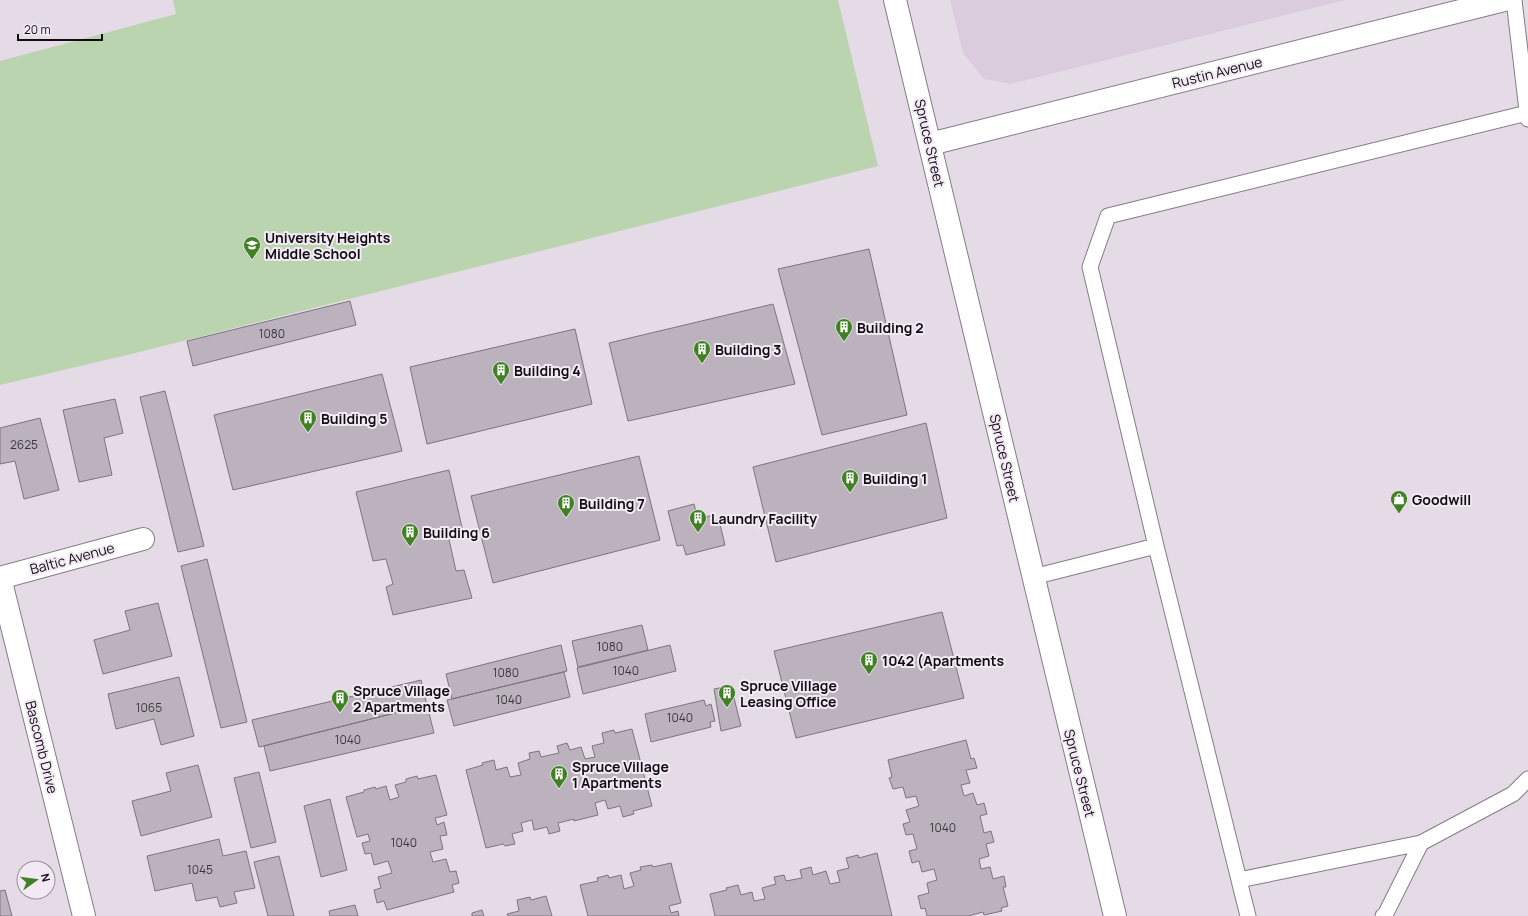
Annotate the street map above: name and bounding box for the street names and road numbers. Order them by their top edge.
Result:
street label: Rustin Avenue [1170,52,1264,92]
street label: Spruce Street [911,97,949,189]
street label: Spruce Street [986,412,1024,504]
street label: Baltic Avenue [28,538,116,578]
street label: Bascomb Drive [21,698,63,796]
street label: Spruce Street [1060,727,1100,819]

